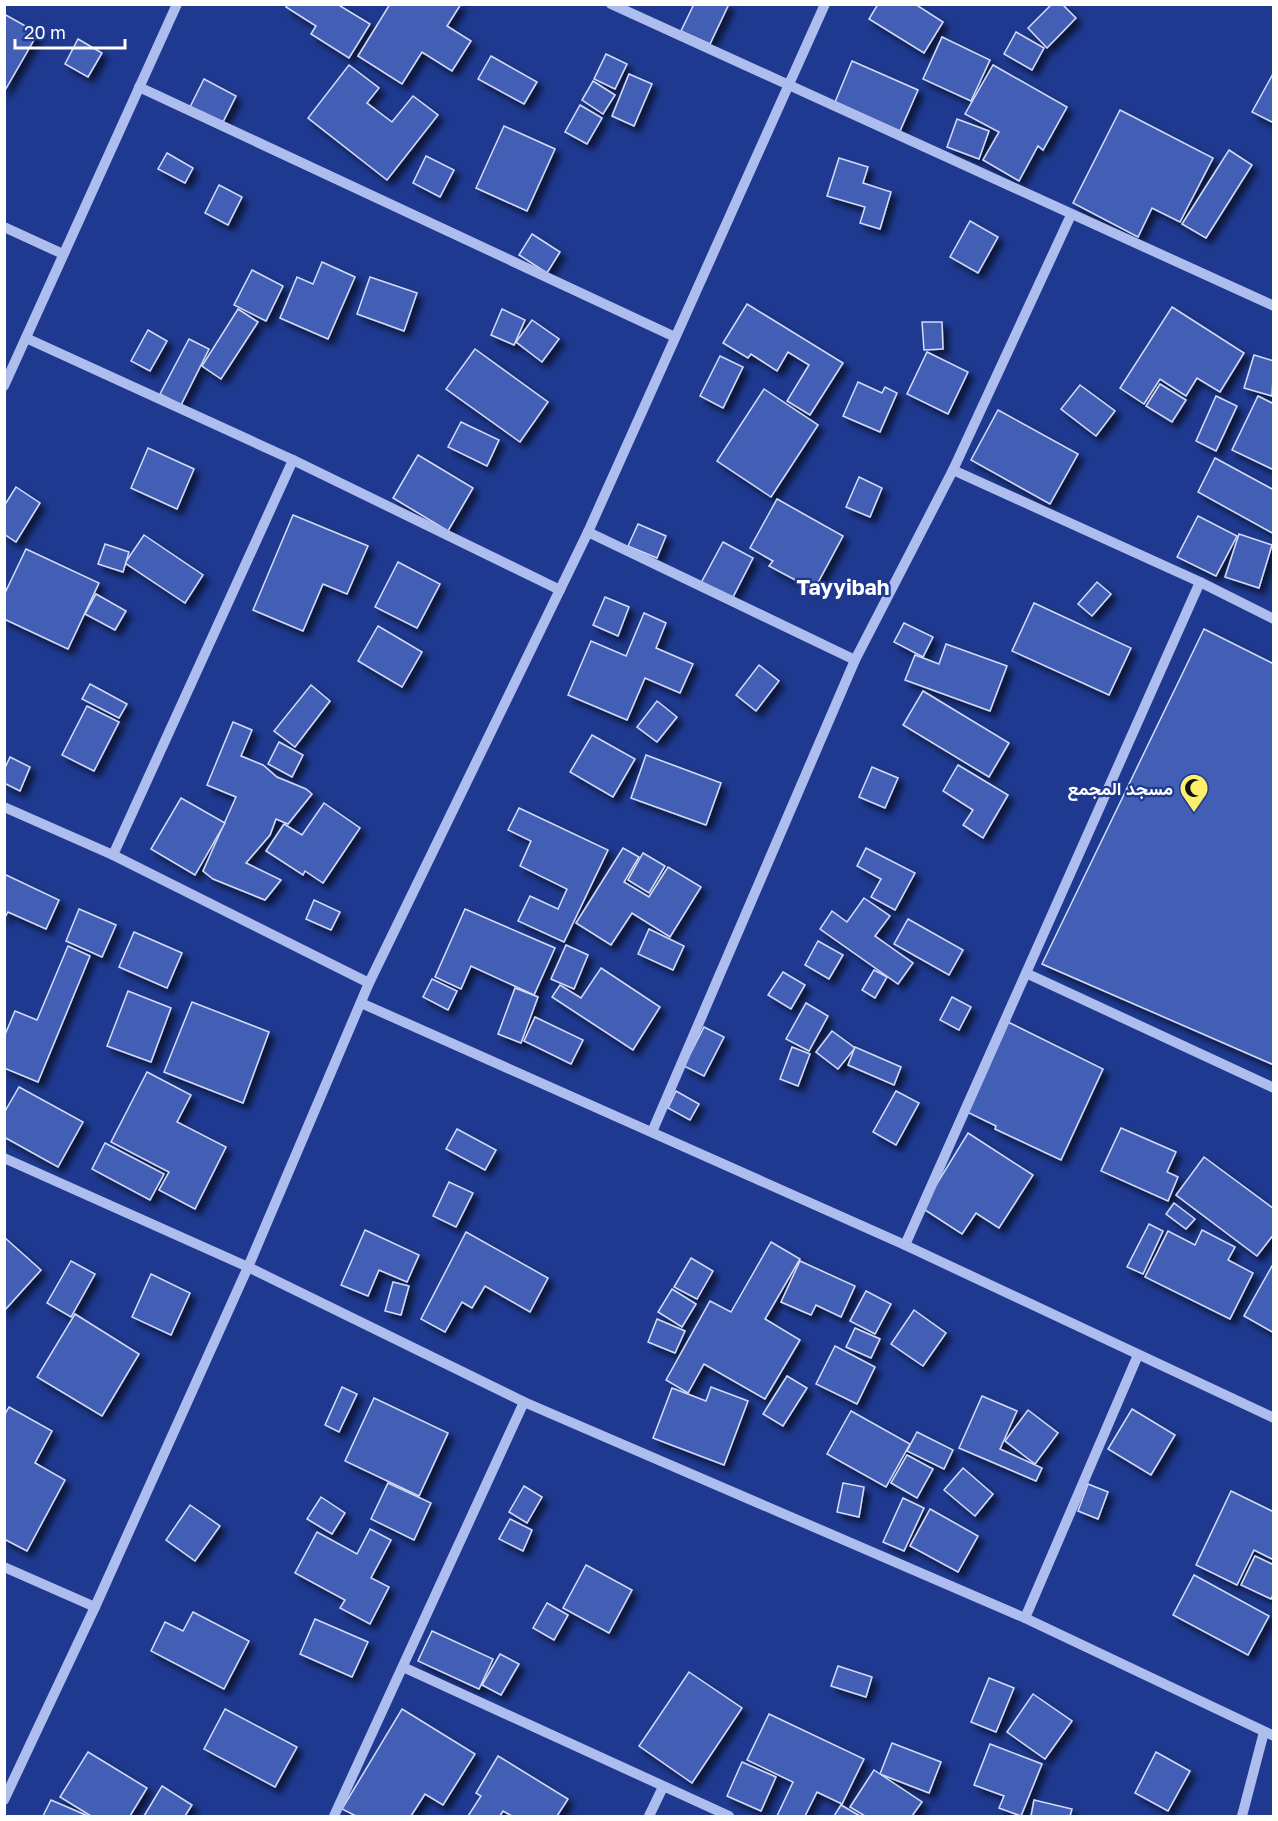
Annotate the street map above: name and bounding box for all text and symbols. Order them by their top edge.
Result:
scale bar [15,12,124,50]
text: 20 m [24,21,66,43]
district label: Tayyibah [797,574,890,600]
mosque icon: مسجد المجمع [1178,772,1210,814]
place label: مسجد المجمع [1068,777,1173,801]

